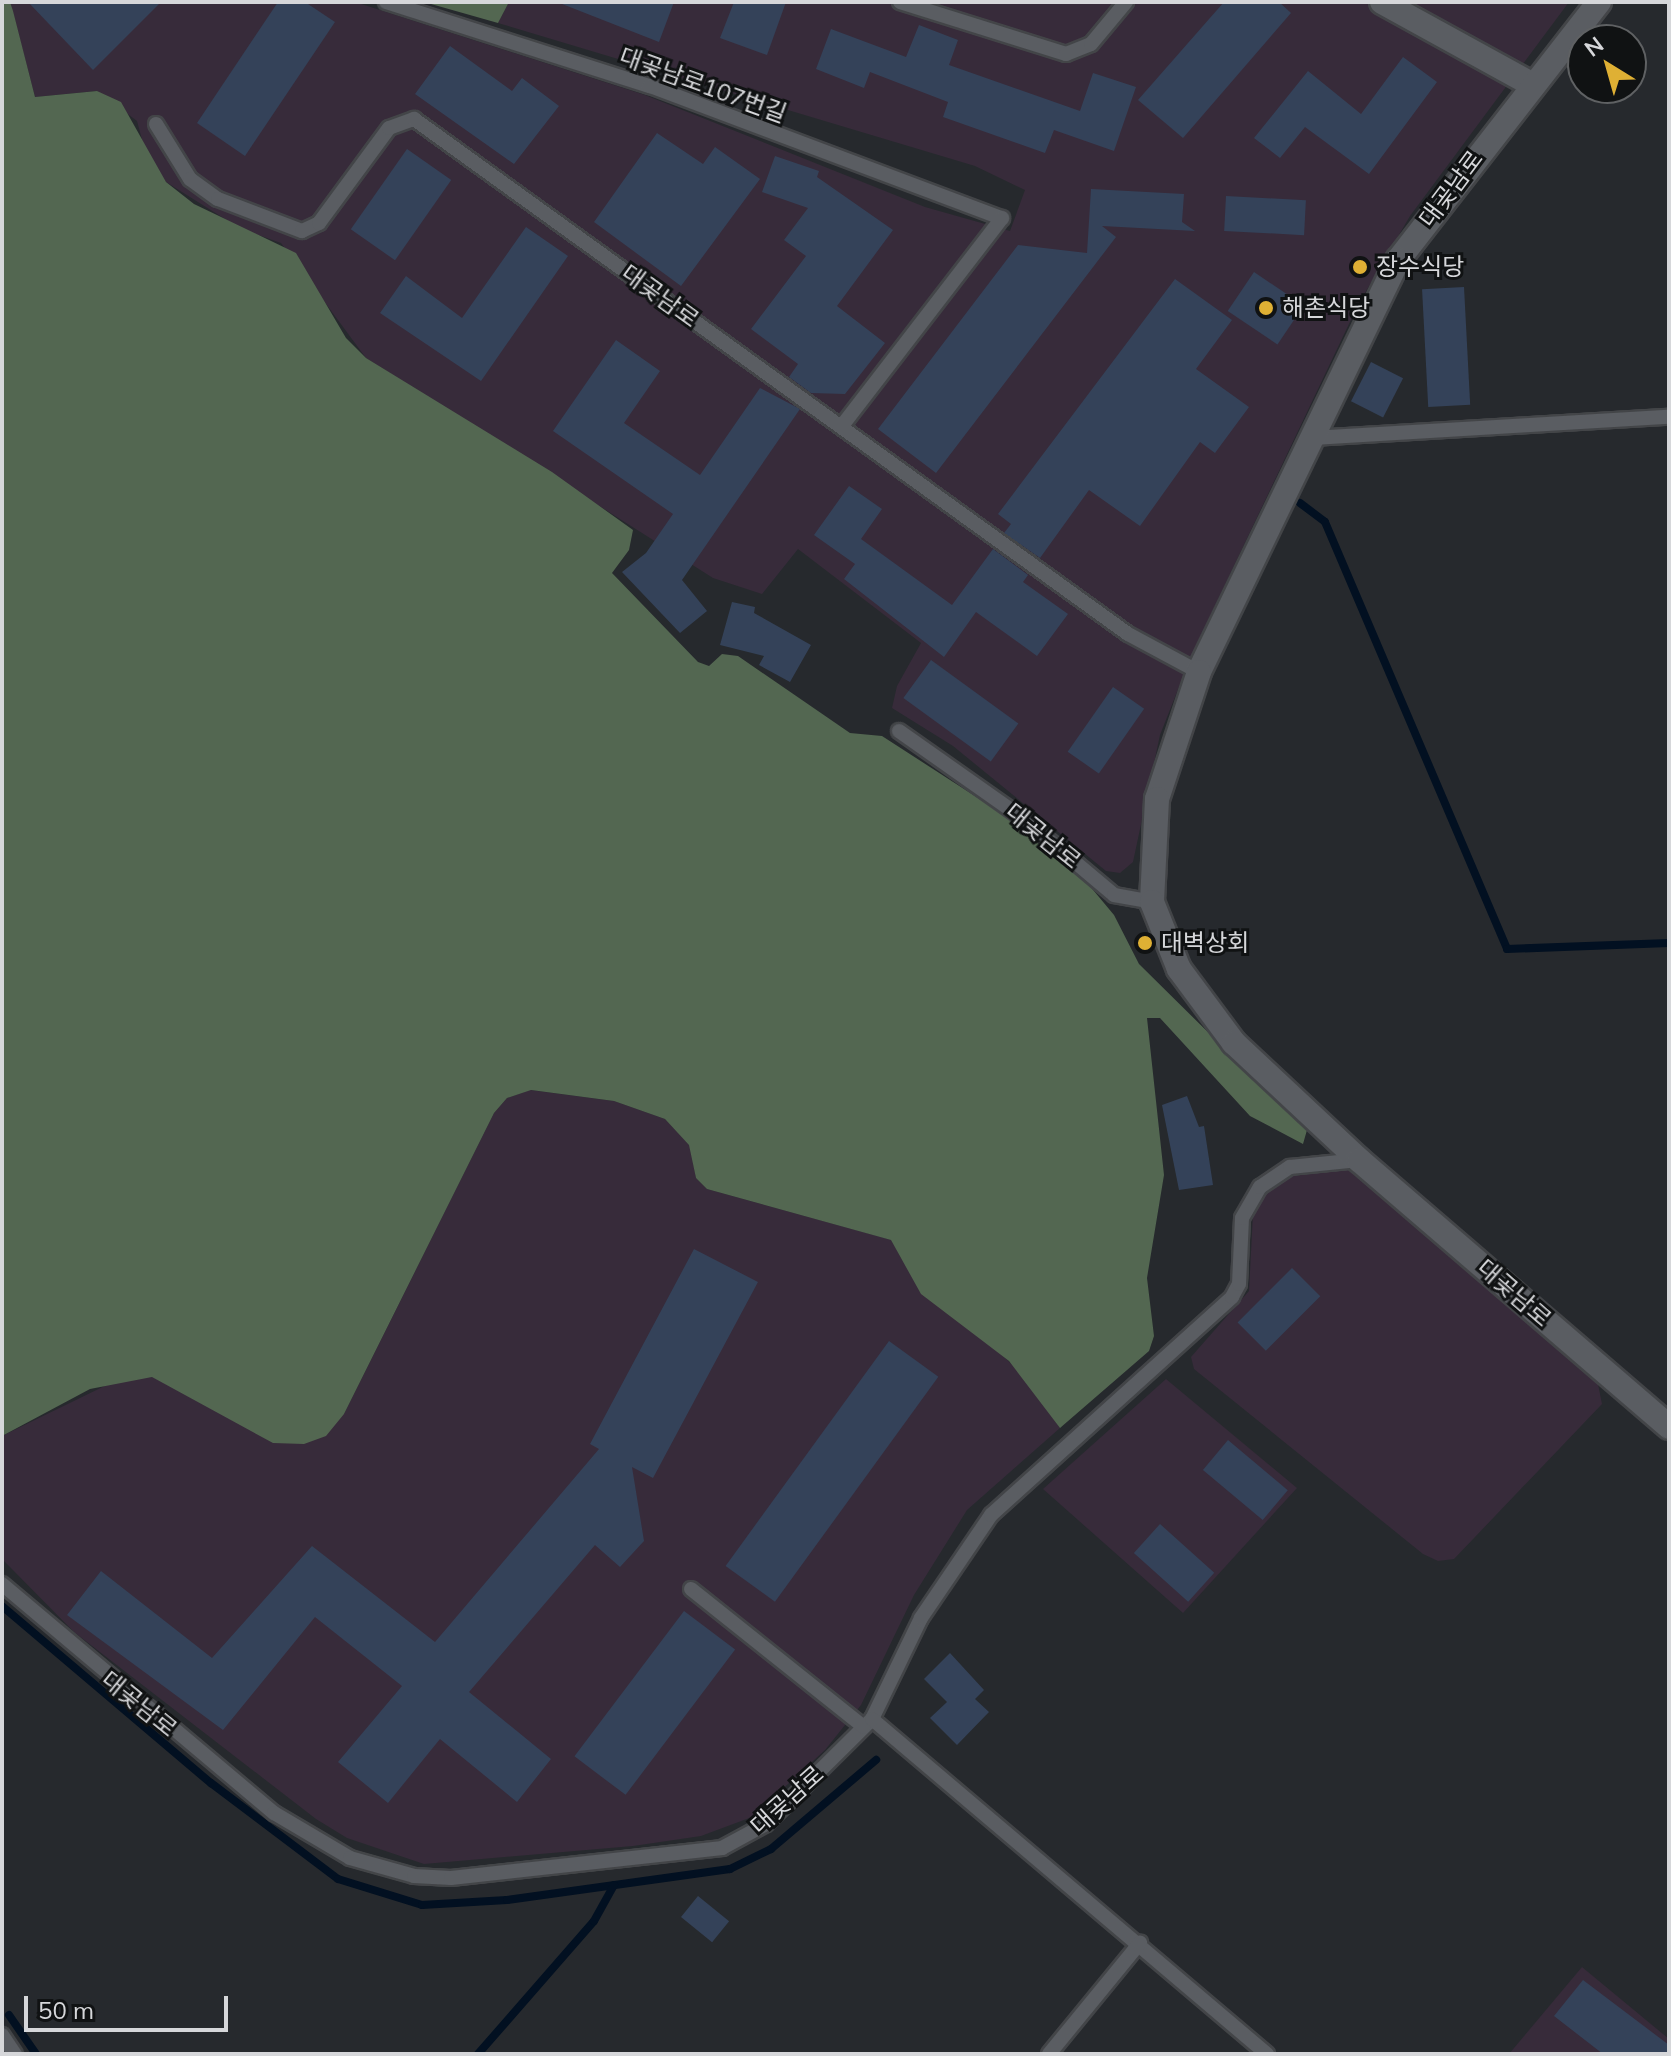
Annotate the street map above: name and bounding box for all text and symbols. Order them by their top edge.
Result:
north arrow [1567,24,1647,104]
text: N [1579,30,1609,63]
street label: 대곶남로107번길 [616,41,790,129]
street label: 대곶남로 [1413,145,1489,233]
place label: 장수식당 [1376,253,1464,281]
street label: 대곶남로 [616,258,704,334]
marker: 장수식당 [1351,258,1369,276]
place label: 해촌식당 [1282,294,1370,322]
marker: 해촌식당 [1257,299,1275,317]
street label: 대곶남로 [1000,797,1086,875]
place label: 대벽상회 [1161,929,1249,957]
marker: 대벽상회 [1136,934,1154,952]
street label: 대곶남로 [1471,1253,1557,1333]
street label: 대곶남로 [96,1665,182,1743]
street label: 대곶남로 [745,1760,829,1840]
scale bar [28,1980,232,2030]
text: 50 m [38,1995,94,2025]

